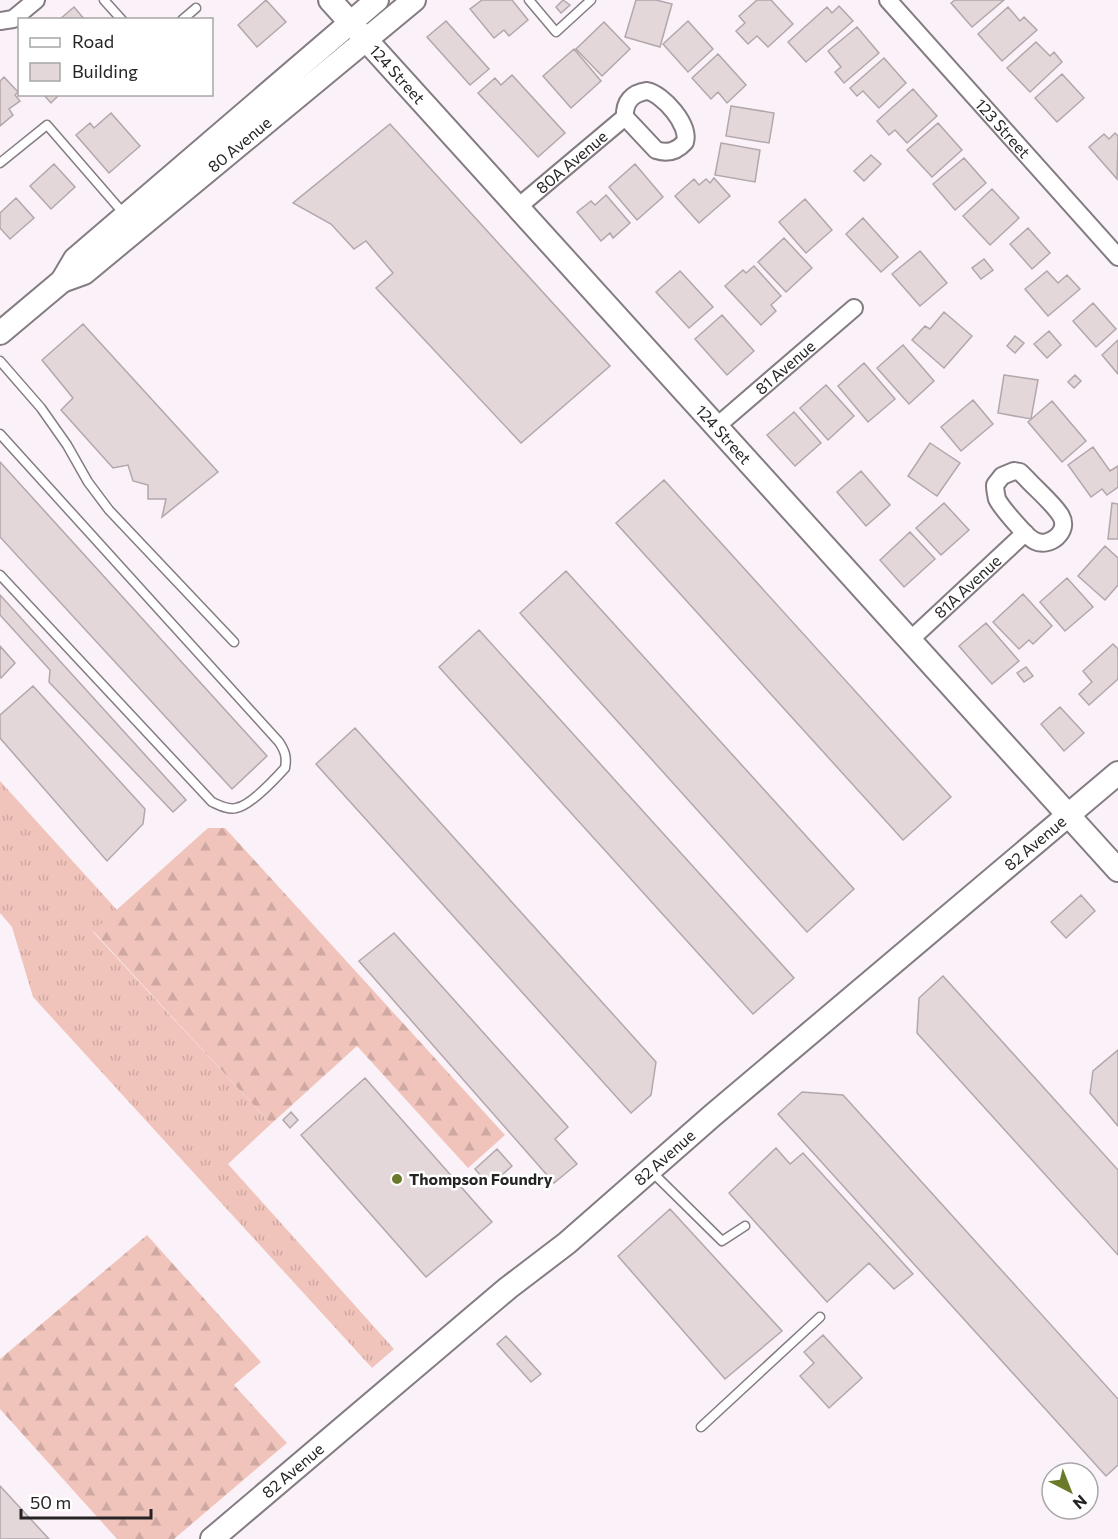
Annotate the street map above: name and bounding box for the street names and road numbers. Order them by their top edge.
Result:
street label: 124 Street [366,40,429,108]
street label: 123 Street [972,94,1035,162]
street label: 80 Avenue [203,112,275,176]
street label: 80A Avenue [532,126,611,197]
street label: 81 Avenue [751,336,819,398]
street label: 124 Street [692,400,756,468]
street label: 81A Avenue [930,551,1004,622]
street label: 82 Avenue [1000,811,1070,874]
street label: 82 Avenue [630,1125,699,1189]
street label: 82 Avenue [258,1439,327,1502]

